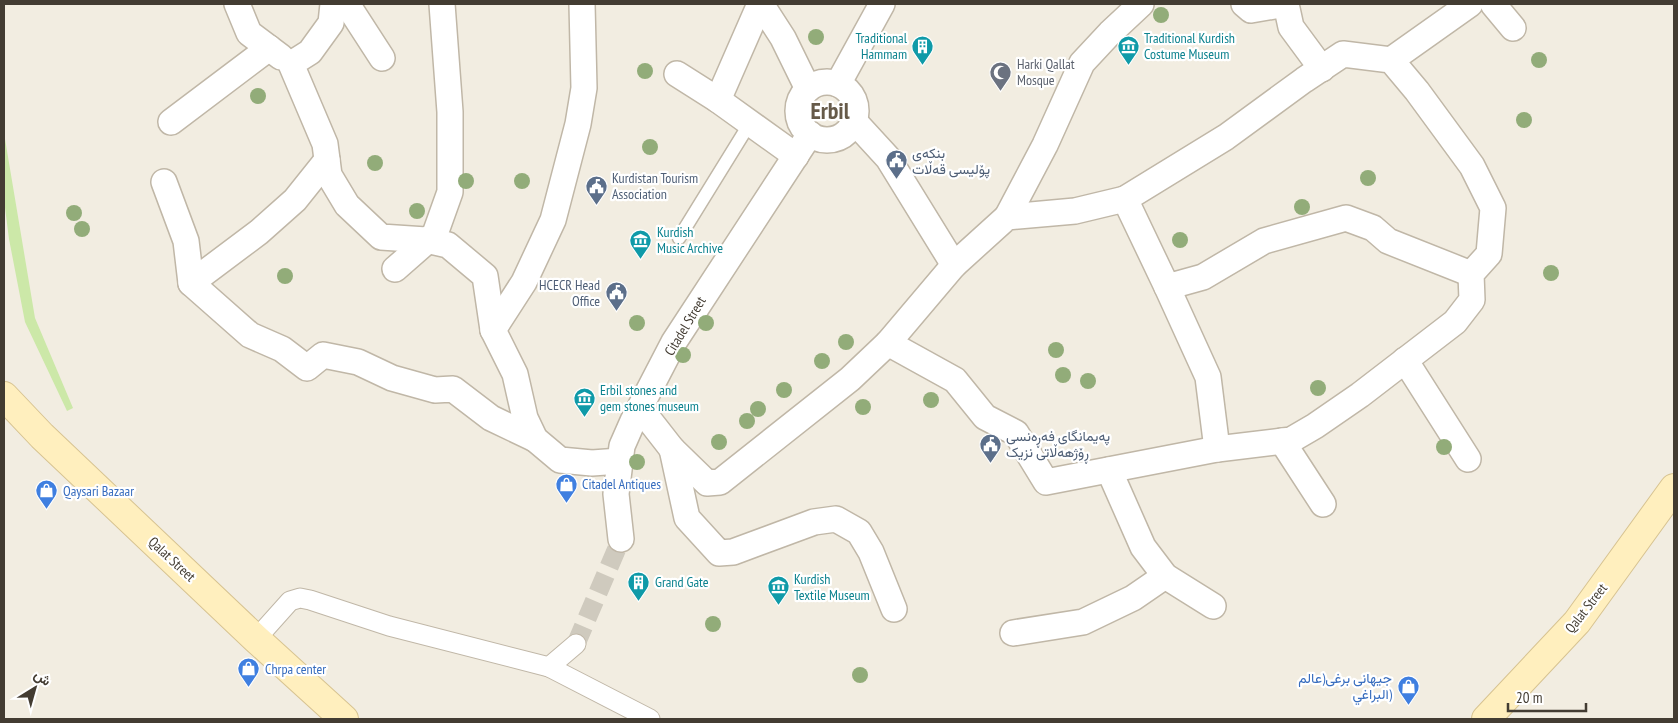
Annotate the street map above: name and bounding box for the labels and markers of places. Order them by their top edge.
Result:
place label: Traditional Hammam [855,29,908,63]
place label: Traditional Kurdish Costume Museum [1144,29,1235,63]
building icon: Traditional Hammam [911,34,935,65]
museum icon: Traditional Kurdish Costume Museum [1116,34,1140,65]
place label: Harki Qallat Mosque [1017,55,1075,89]
mosque icon: Harki Qallat Mosque [989,60,1013,91]
place label: بنکەی پۆلیسی قەڵات [912,144,990,179]
public building icon: بنکەی پۆلیسی قەڵات [884,149,908,180]
place label: Kurdistan Tourism Association [612,169,698,203]
public building icon: Kurdistan Tourism Association [584,174,608,205]
place label: Kurdish Music Archive [657,223,723,257]
museum icon: Kurdish Music Archive [629,228,653,259]
place label: HCECR Head Office [539,276,600,310]
public building icon: HCECR Head Office [604,281,628,312]
place label: Erbil stones and gem stones museum [600,381,699,415]
museum icon: Erbil stones and gem stones museum [572,386,596,417]
place label: پەیمانگای فەڕەنسی ڕۆژهەڵاتی نزیک [1006,427,1110,464]
public building icon: پەیمانگای فەڕەنسی ڕۆژهەڵاتی نزیک [978,432,1002,463]
shop icon: Citadel Antiques [554,472,578,503]
place label: Citadel Antiques [582,475,661,493]
shop icon: Qaysari Bazaar [35,479,59,510]
place label: Qaysari Bazaar [63,482,134,500]
building icon: Grand Gate [627,570,651,601]
place label: Kurdish Textile Museum [794,570,870,604]
place label: Grand Gate [655,573,709,591]
museum icon: Kurdish Textile Museum [766,575,790,606]
shop icon: Chrpa center [237,657,261,688]
place label: Chrpa center [265,660,326,678]
place label: جیهانی برغی(عالم البراغي) [1298,669,1393,706]
shop icon: جیهانی برغی(عالم البراغي) [1396,674,1420,705]

